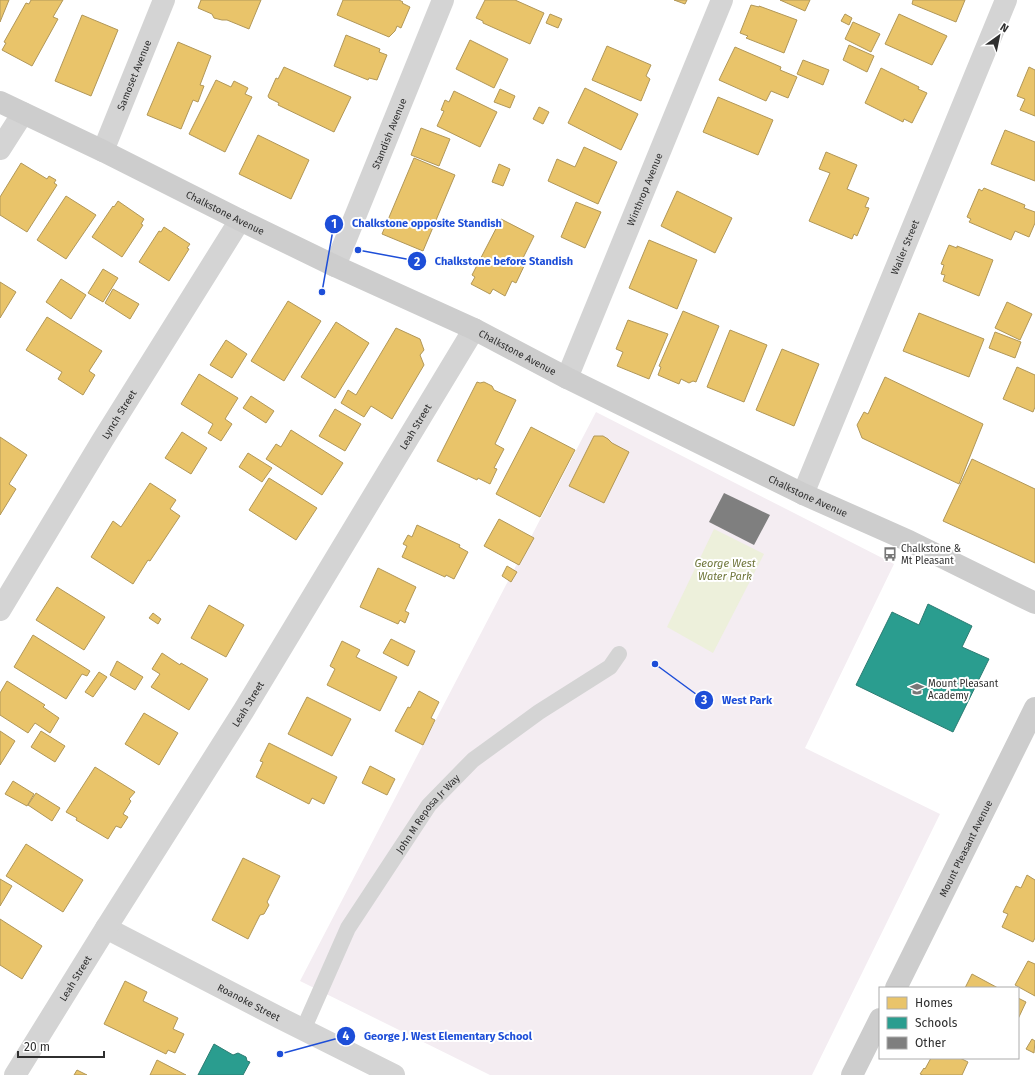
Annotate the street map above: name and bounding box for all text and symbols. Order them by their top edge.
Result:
north arrow [979,16,1019,56]
text: N [998,21,1011,35]
street label: Samoset Avenue [115,38,154,112]
street label: Standish Avenue [370,97,409,171]
street label: Winthrop Avenue [625,151,666,228]
street label: Chalkstone Avenue [184,189,266,238]
callout: Chalkstone opposite Standish [324,212,510,235]
text: 1 [331,217,337,231]
text: Chalkstone opposite Standish [352,217,502,230]
street label: Waller Street [889,218,922,277]
callout: Chalkstone before Standish [407,250,581,273]
text: 2 [414,255,420,269]
text: Chalkstone before Standish [435,255,573,268]
street label: Chalkstone Avenue [476,328,558,378]
street label: Lynch Street [100,388,140,441]
street label: Leah Street [398,402,435,452]
street label: Chalkstone Avenue [766,473,849,520]
place label: Chalkstone & Mt Pleasant [901,543,961,567]
bus stop icon: Chalkstone & Mt Pleasant [882,546,898,562]
water label: George West Water Park [694,557,756,583]
place label: Mount Pleasant Academy [928,678,999,702]
street label: Leah Street [230,679,267,729]
school or university icon: Mount Pleasant Academy [909,681,925,697]
callout: West Park [694,689,780,712]
text: 3 [700,693,707,707]
text: West Park [722,694,773,707]
street label: John M Reposa Jr Way [394,772,463,856]
street label: Mount Pleasant Avenue [937,798,995,899]
street label: Leah Street [57,953,95,1004]
street label: Roanoke Street [215,982,282,1024]
legend [879,987,1019,1059]
text: Homes [915,996,953,1010]
text: Schools [915,1016,958,1030]
callout: George J. West Elementary School [336,1025,540,1048]
text: 4 [343,1029,350,1043]
text: George J. West Elementary School [364,1030,533,1043]
scale bar [18,1033,104,1059]
text: Other [915,1036,946,1050]
text: 20 m [24,1040,50,1054]

